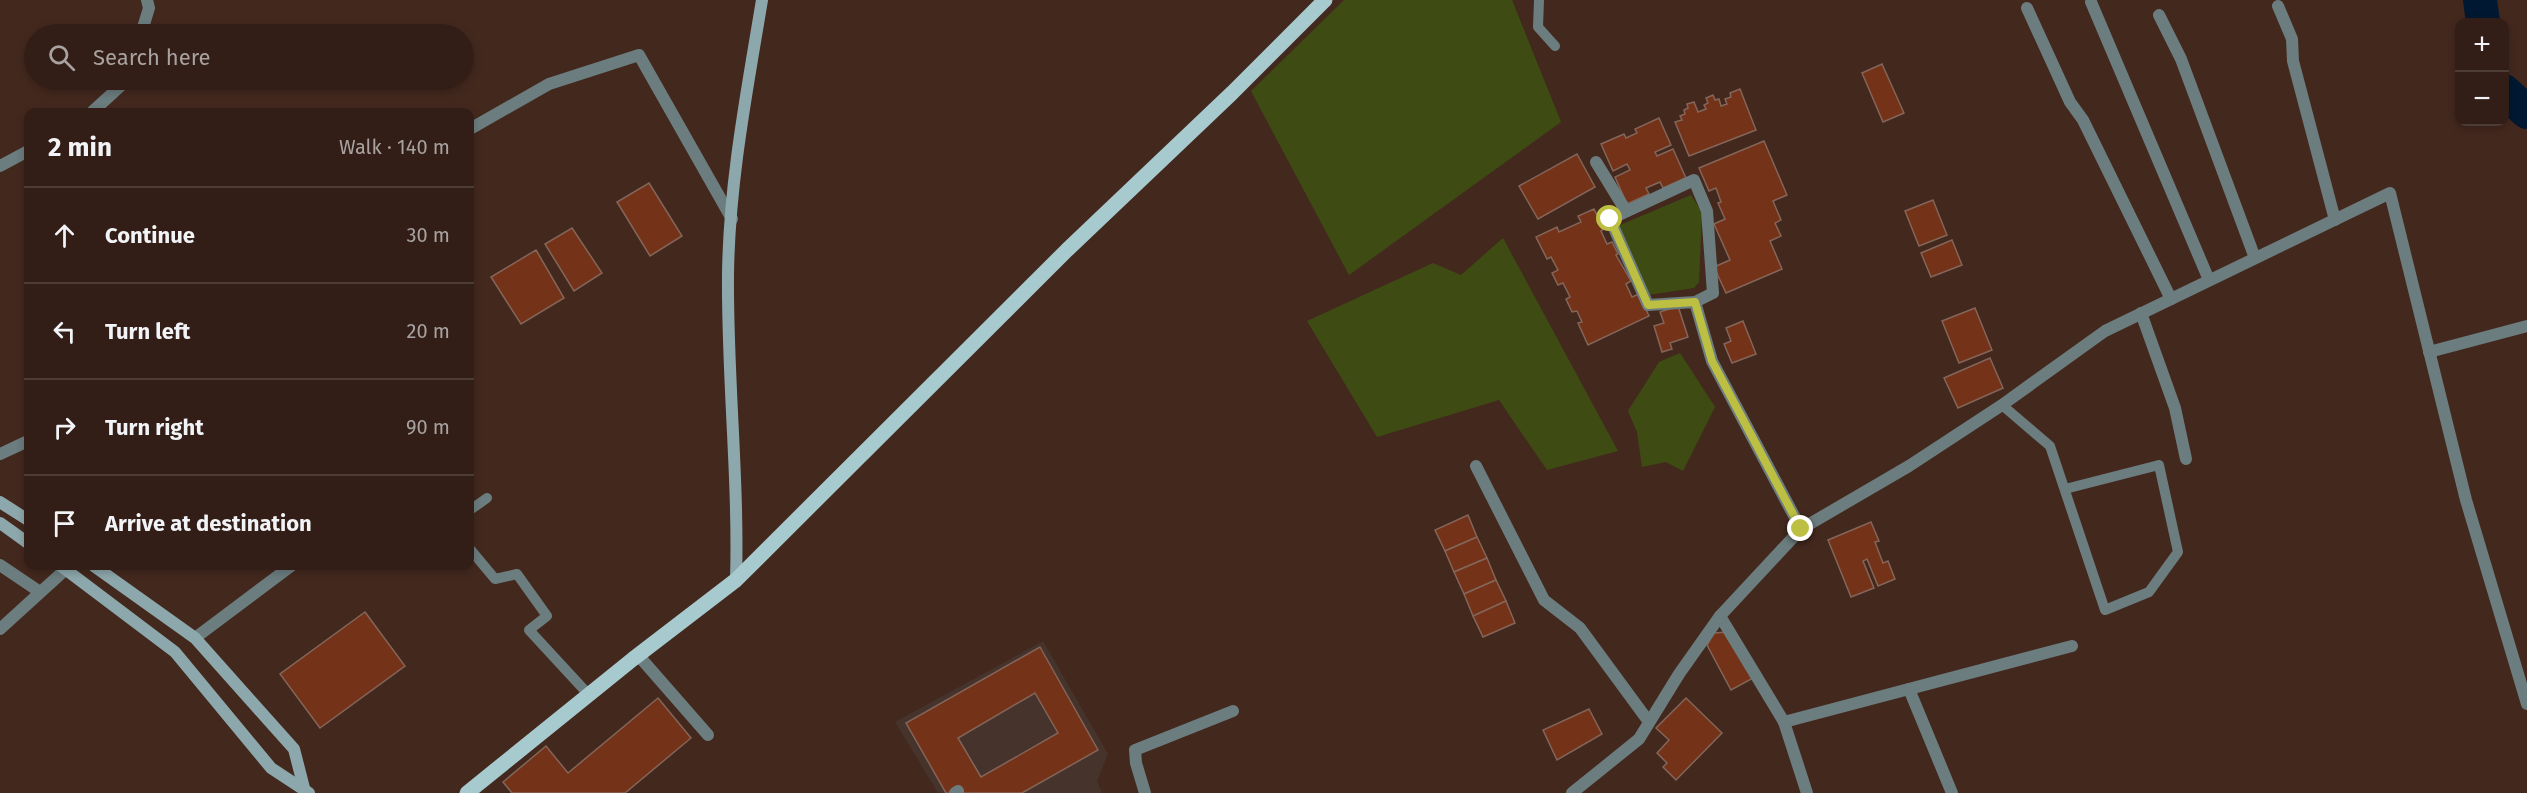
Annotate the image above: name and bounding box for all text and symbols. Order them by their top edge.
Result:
map controls [2455,18,2509,126]
button: + [2455,18,2509,72]
search box [24,24,474,90]
icon: search [45,41,78,74]
text: Search here [93,44,211,71]
button: − [2455,72,2509,126]
text: 2 min [48,132,112,163]
text: Walk · 140 m [339,135,450,159]
route start [1596,205,1622,231]
icon: ahead [48,219,81,252]
text: Continue [105,222,195,249]
text: 30 m [406,223,450,247]
icon: left [48,315,81,348]
text: Turn left [105,318,190,345]
text: 20 m [407,319,450,343]
icon: right [48,411,81,444]
text: Turn right [105,414,204,441]
text: 90 m [406,415,450,439]
icon: arrive [48,507,81,540]
text: Arrive at destination [105,510,312,537]
route end [1787,515,1813,541]

